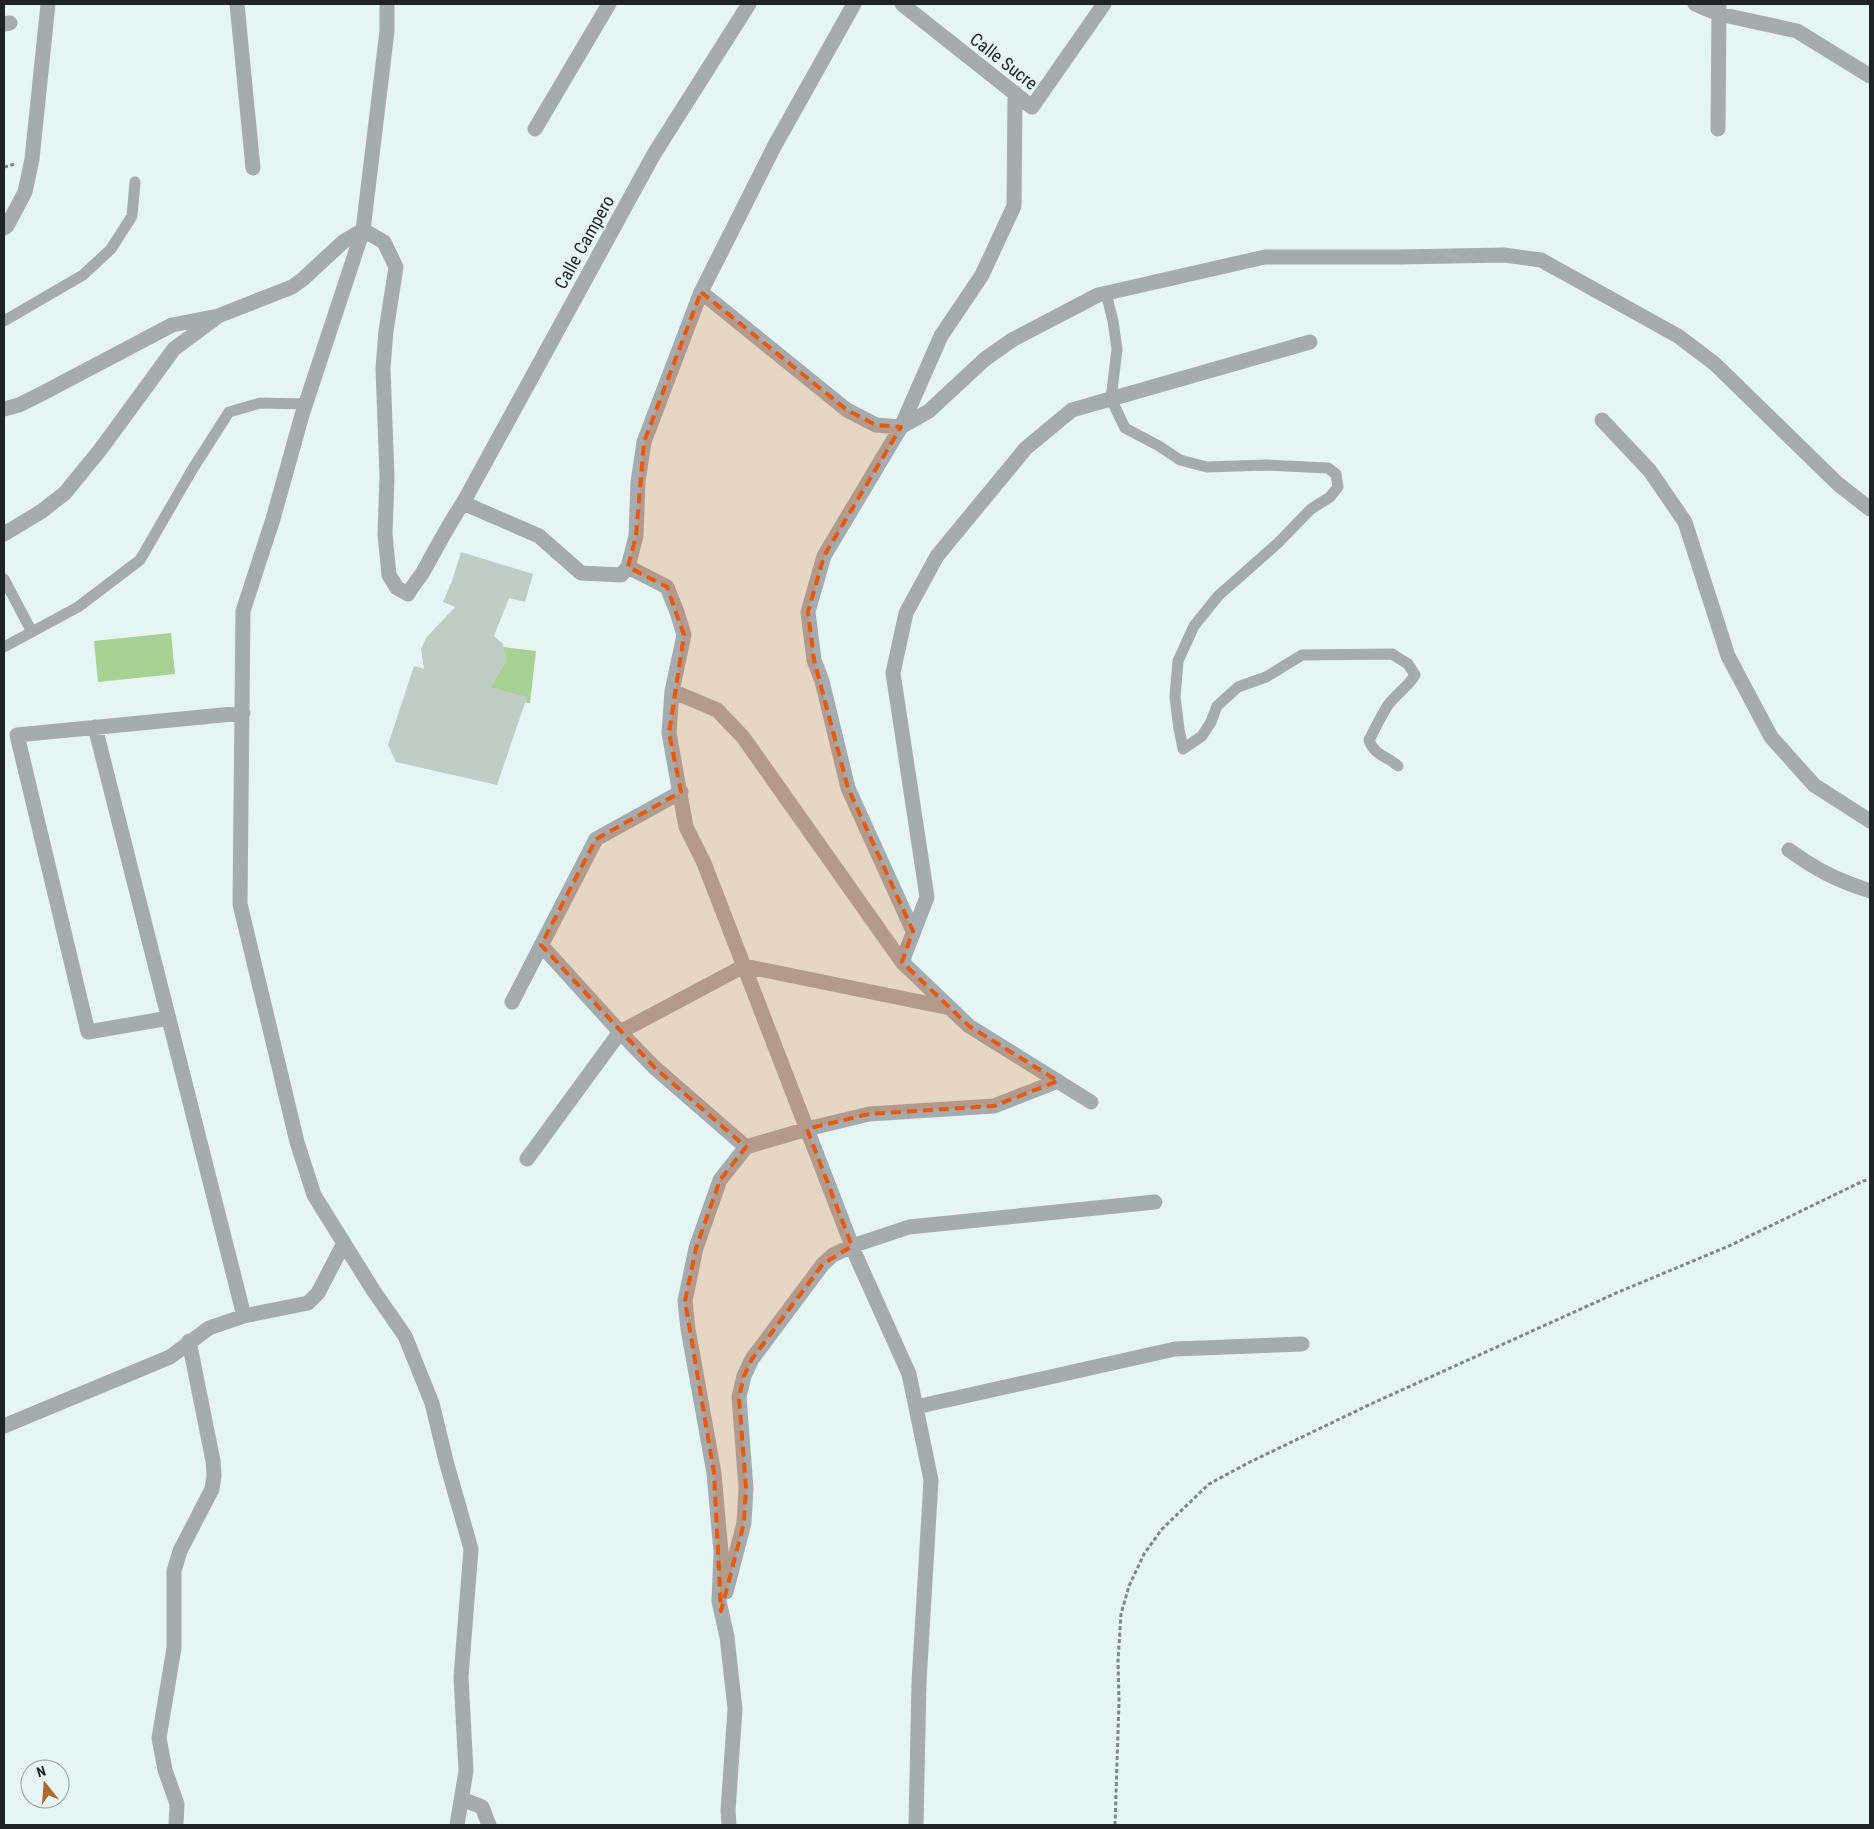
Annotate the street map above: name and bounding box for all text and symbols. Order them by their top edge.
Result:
street label: Calle Sucre [966,28,1042,94]
street label: Calle Campero [550,192,618,292]
north arrow [20,1759,70,1809]
text: N [35,1763,48,1780]

